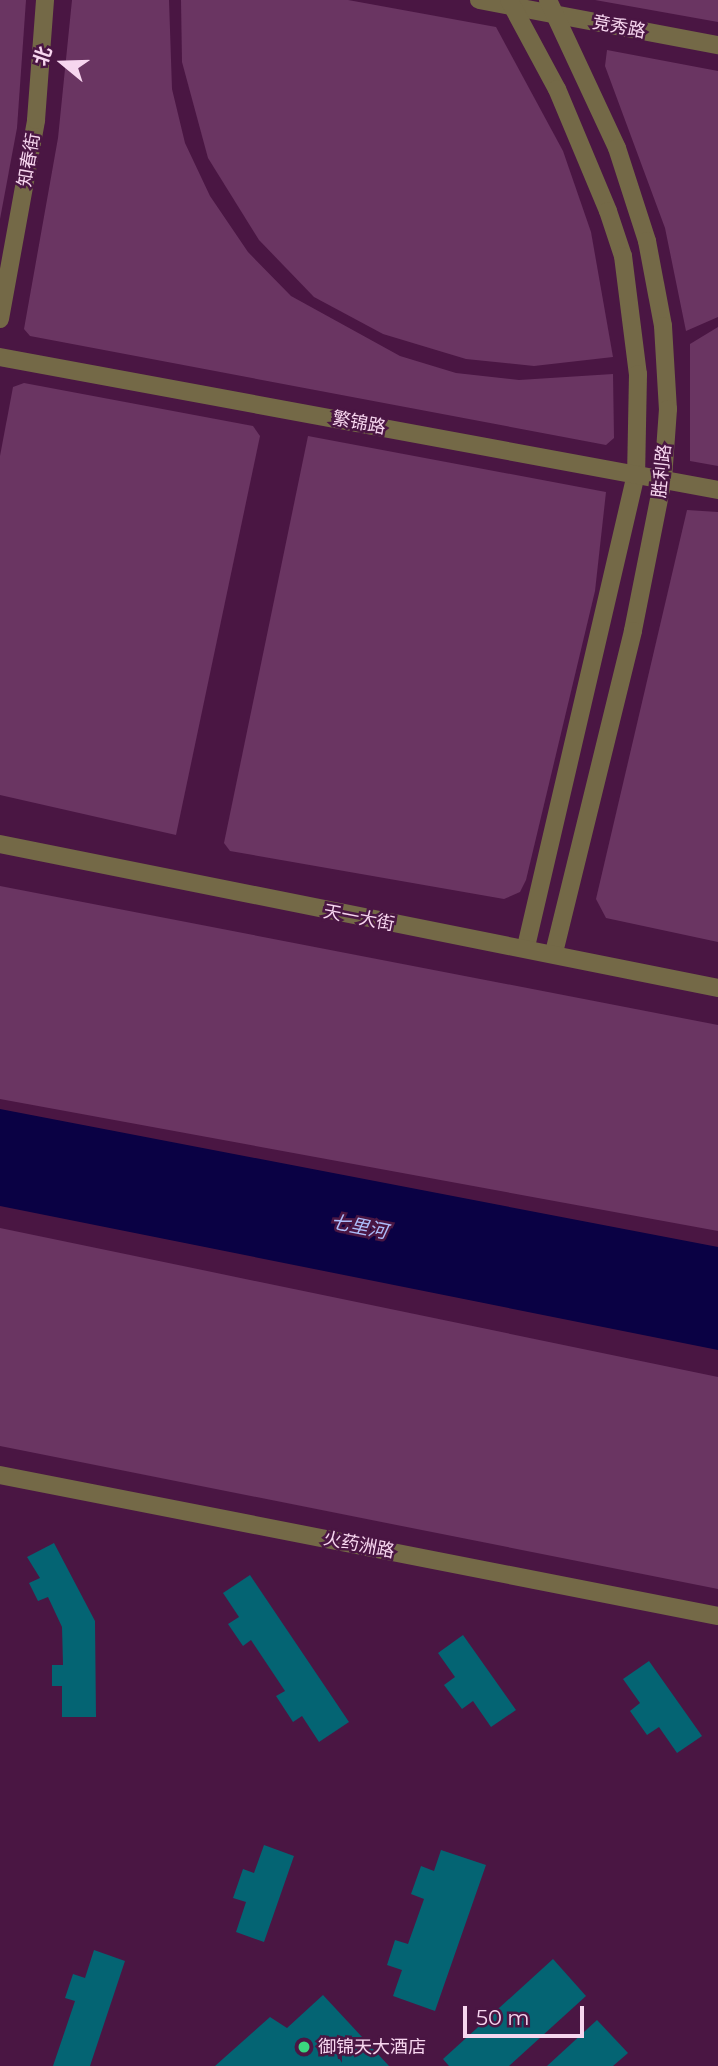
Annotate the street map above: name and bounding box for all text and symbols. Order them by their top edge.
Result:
street label: 竞秀路 [590,11,648,43]
north arrow [28,28,98,98]
text: 北 [29,43,57,69]
street label: 知春街 [14,132,44,188]
street label: 繁锦路 [330,407,388,439]
street label: 胜利路 [648,443,676,499]
street label: 天一大街 [322,901,396,935]
water label: 七里河 [329,1210,389,1244]
street label: 火药洲路 [322,1528,396,1562]
scale bar [466,1993,587,2037]
text: 50 m [476,2005,530,2030]
place label: 御锦天大酒店 [318,2036,426,2058]
marker: 御锦天大酒店 [296,2039,312,2055]

